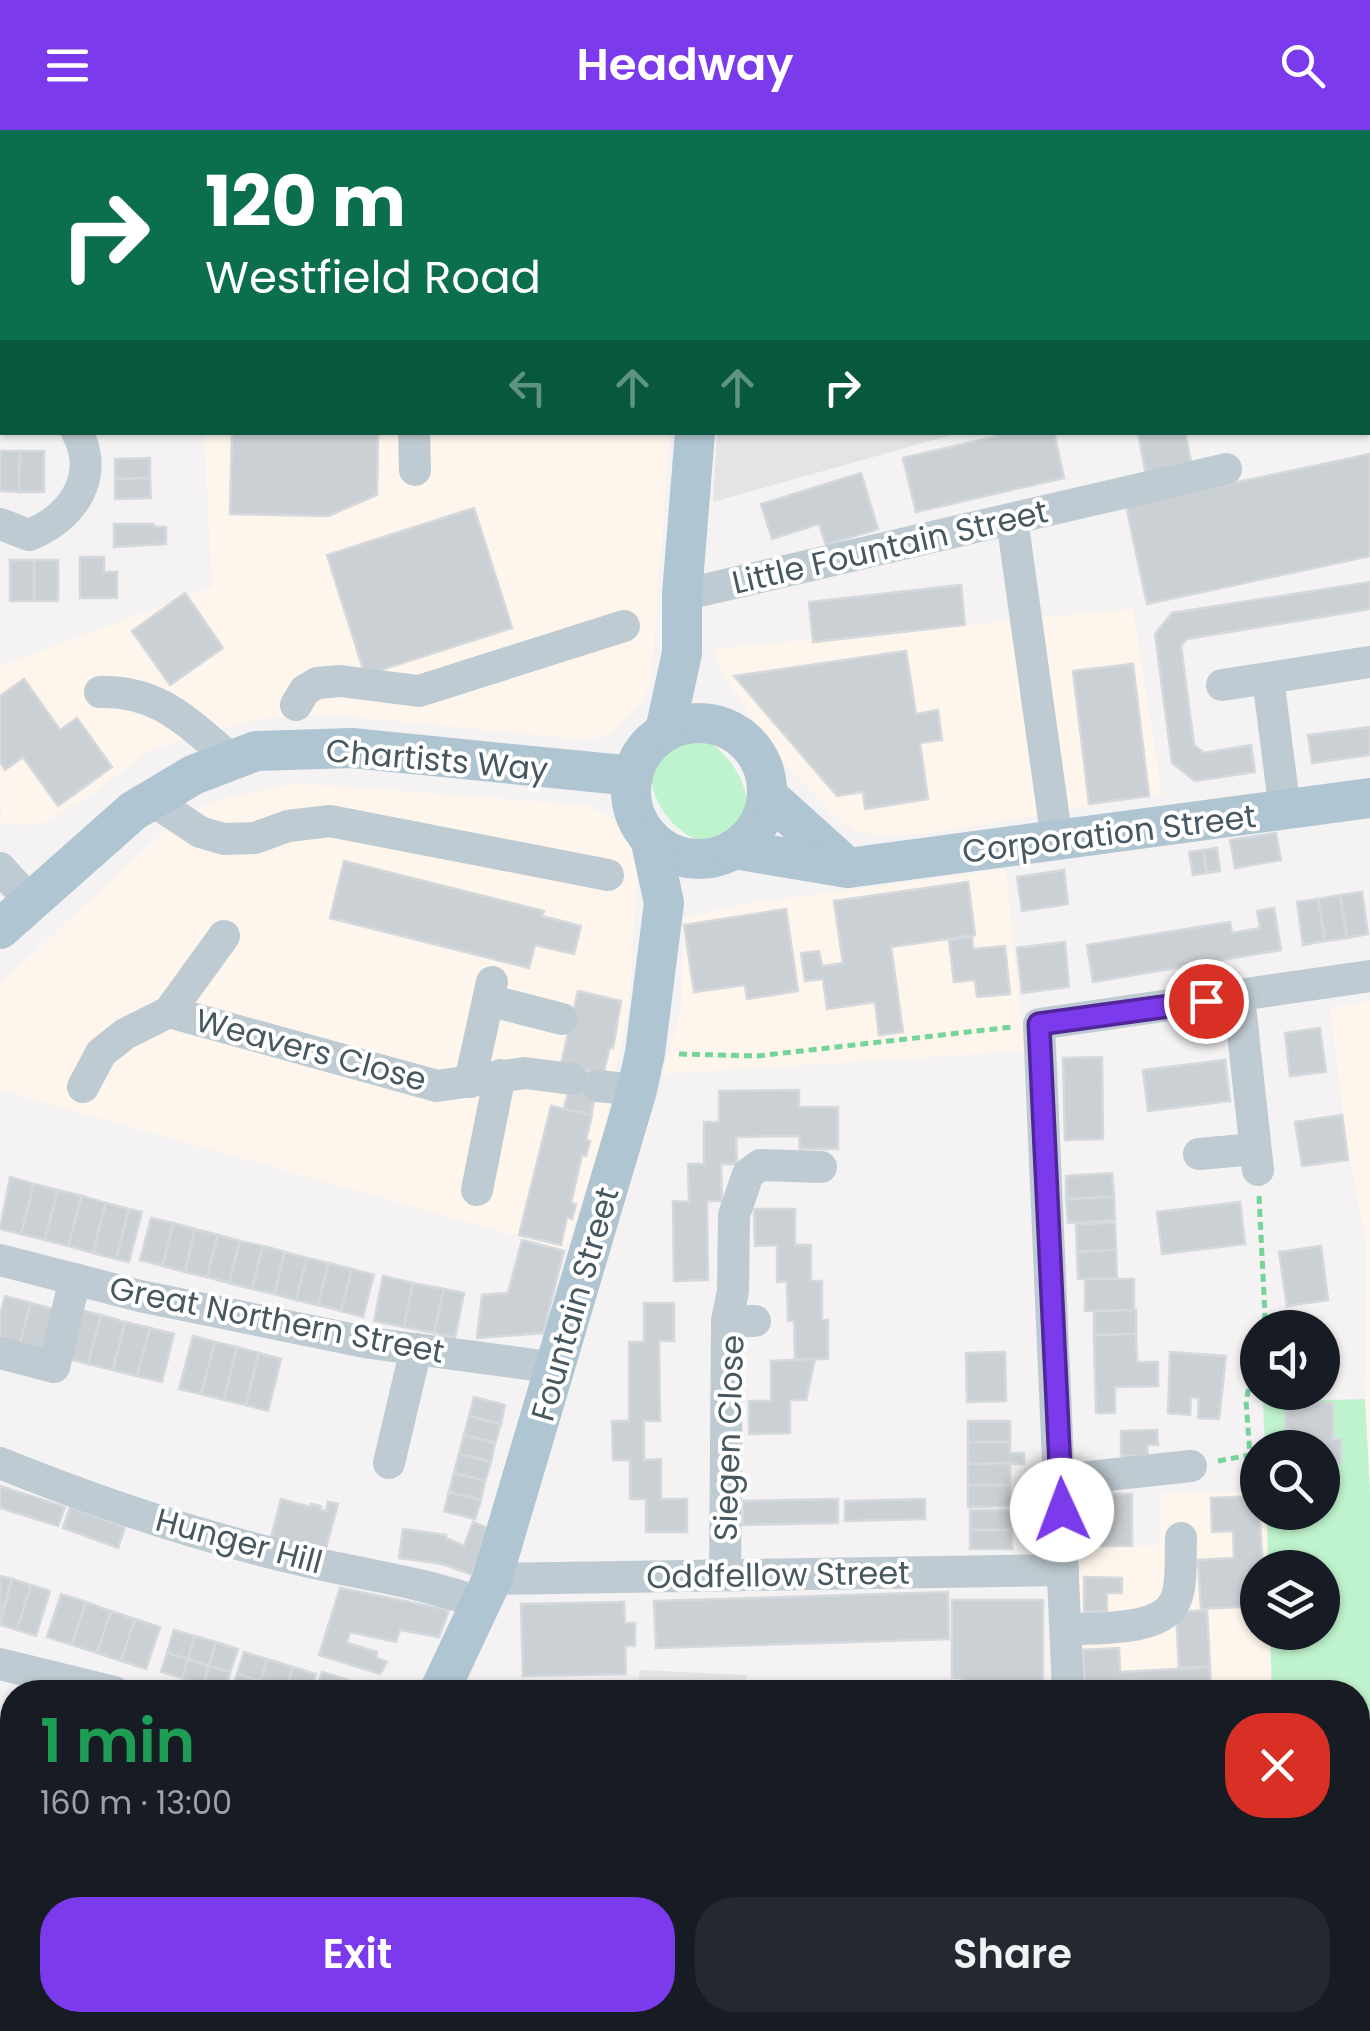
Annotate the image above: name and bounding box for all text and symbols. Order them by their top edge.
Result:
text: Headway [577,33,793,96]
icon: menu [40,38,95,93]
icon: search [1275,38,1330,93]
text: 120 m [205,152,406,251]
icon: right [40,170,170,300]
text: Westfield Road [205,246,541,309]
icon: left [500,360,555,415]
icon: ahead [605,360,660,415]
icon: ahead [710,360,765,415]
icon: right [815,360,870,415]
street label: Little Fountain Street [728,488,1052,605]
street label: Chartists Way [324,727,550,792]
street label: Corporation Street [960,793,1258,874]
pin [1164,959,1249,1044]
icon: arrive [1179,974,1234,1029]
street label: Weavers Close [191,997,432,1102]
street label: Fountain Street [520,1182,629,1426]
street label: Great Northern Street [106,1265,448,1374]
map controls [1240,1310,1340,1650]
button: sound [1240,1310,1340,1410]
street label: Siegen Close [702,1334,755,1542]
button: search [1240,1430,1340,1530]
position arrow [1010,1458,1114,1562]
street label: Hunger Hill [151,1497,327,1584]
street label: Oddfellow Street [646,1550,910,1599]
button: layers [1240,1550,1340,1650]
text: 1 min [40,1699,195,1783]
button: close [1225,1713,1330,1818]
text: 160 m · 13:00 [40,1780,232,1825]
button: Exit [40,1897,675,2012]
button: Share [695,1897,1330,2012]

